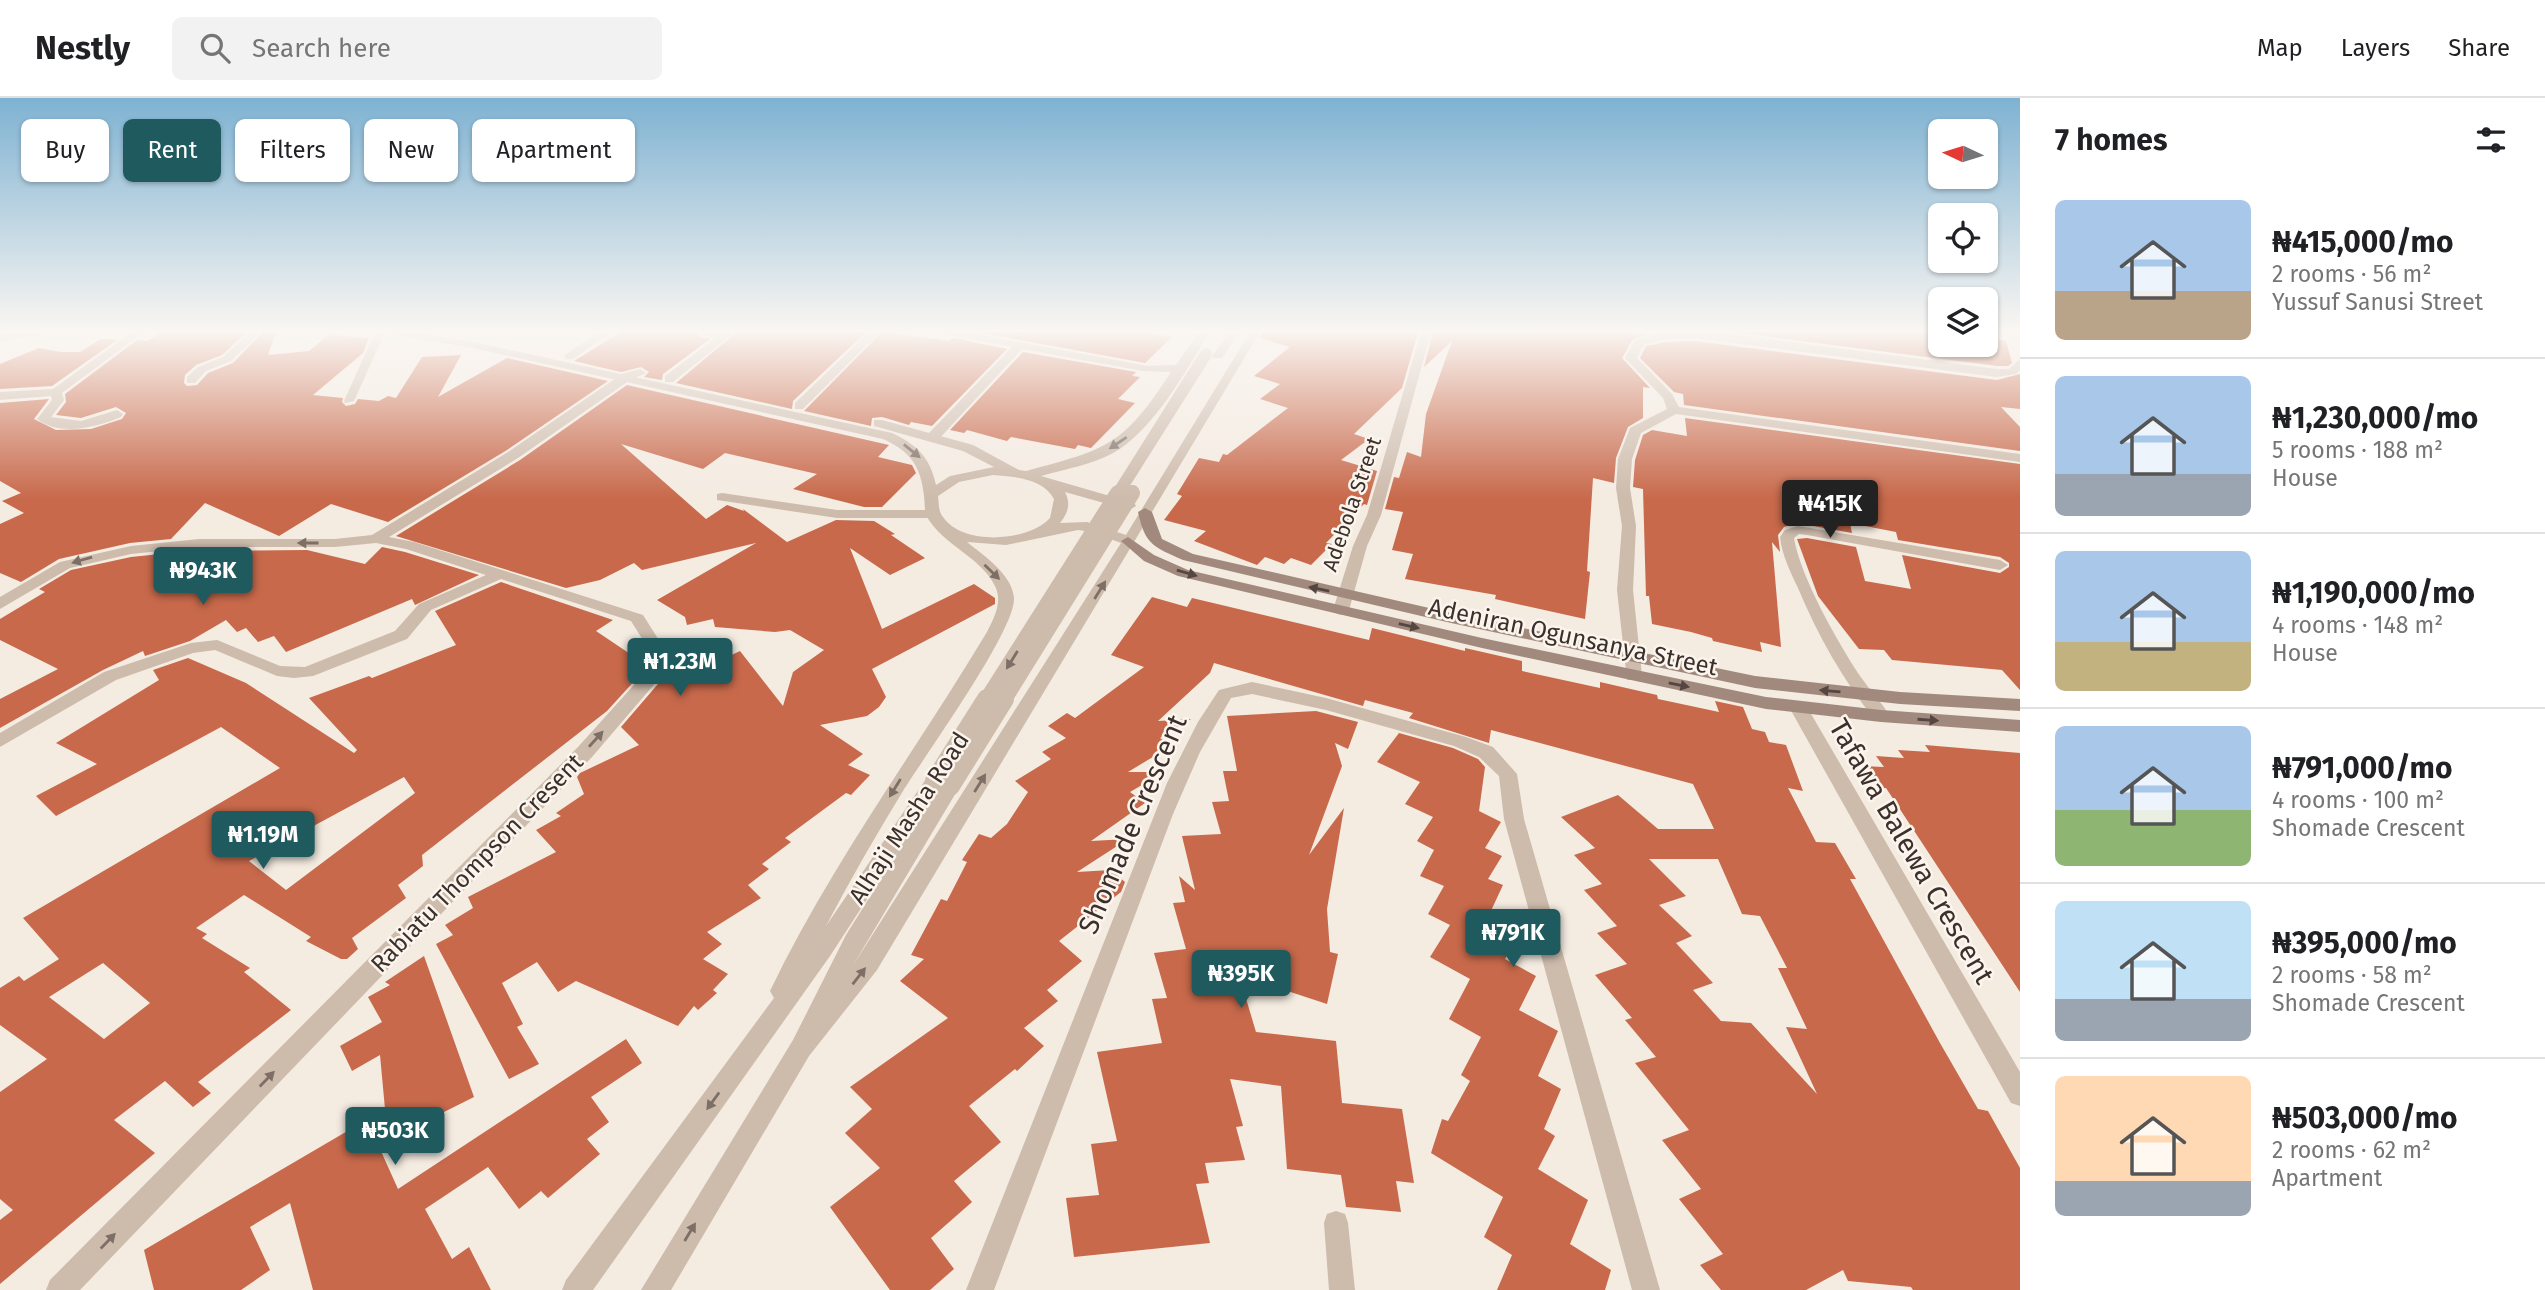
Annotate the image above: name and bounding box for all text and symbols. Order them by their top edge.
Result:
search box [172,17,662,80]
text: Nestly [35,28,130,68]
icon: search [196,29,234,67]
text: Search here [252,33,391,64]
text: Map [2257,34,2303,62]
text: Layers [2341,34,2410,62]
text: Share [2448,34,2510,62]
chip: Buy [21,119,109,182]
chip: Rent [123,119,221,182]
chip: Filters [235,119,350,182]
chip: New [364,119,458,182]
chip: Apartment [472,119,635,182]
north arrow [1928,119,1998,189]
map controls [1928,119,1998,357]
icon: filters [2472,121,2510,159]
text: 7 homes [2055,122,2167,158]
button: locate [1928,203,1998,273]
text: ₦415,000/mo [2272,224,2453,260]
icon: home [2111,228,2195,312]
text: 2 rooms · 56 m² [2272,260,2431,288]
button: layers [1928,287,1998,357]
text: Yussuf Sanusi Street [2272,288,2483,316]
text: ₦1,230,000/mo [2272,400,2478,436]
icon: home [2111,404,2195,488]
street label: Adebola Street [1317,433,1387,575]
text: 5 rooms · 188 m² [2272,436,2443,464]
one-way arrow [1108,437,1128,450]
one-way arrow [903,443,921,458]
text: House [2272,464,2338,492]
pin: ₦415K [1781,480,1879,540]
text: ₦415K [1798,489,1862,517]
one-way arrow [297,537,319,549]
pin: ₦943K [154,547,252,607]
one-way arrow [71,555,93,566]
text: ₦943K [170,556,236,584]
one-way arrow [983,564,1000,581]
one-way arrow [1177,569,1198,579]
text: ₦1,190,000/mo [2272,575,2475,611]
icon: home [2111,579,2195,663]
one-way arrow [1093,580,1106,599]
one-way arrow [1308,583,1330,594]
street label: Adeniran Ogunsanya Street [1426,593,1720,681]
text: 4 rooms · 148 m² [2272,611,2443,639]
one-way arrow [1398,620,1420,631]
pin: ₦1.23M [623,638,737,698]
text: House [2272,639,2338,667]
text: ₦1.23M [643,647,717,675]
one-way arrow [1006,650,1019,669]
one-way arrow [1668,680,1690,691]
one-way arrow [1819,685,1841,696]
street label: Shomade Crescent [1071,709,1194,939]
street label: Tafawa Balewa Crescent [1822,713,2001,990]
one-way arrow [1917,715,1939,726]
street label: Alhaji Masha Road [843,727,975,909]
one-way arrow [588,730,604,748]
street label: Rabiatu Thompson Cresent [365,748,589,978]
text: ₦791,000/mo [2272,750,2452,786]
icon: home [2111,754,2195,838]
one-way arrow [974,774,987,793]
one-way arrow [889,778,902,797]
text: 4 rooms · 100 m² [2272,786,2444,814]
pin: ₦1.19M [206,812,320,871]
text: Shomade Crescent [2272,814,2465,842]
text: ₦1.19M [228,820,298,848]
pin: ₦791K [1464,910,1562,969]
text: ₦791K [1481,918,1545,946]
text: ₦395,000/mo [2272,925,2457,961]
icon: home [2111,929,2195,1013]
pin: ₦395K [1192,950,1290,1010]
text: ₦395K [1208,959,1274,987]
text: 2 rooms · 58 m² [2272,961,2432,989]
one-way arrow [851,967,866,984]
text: Shomade Crescent [2272,989,2465,1017]
one-way arrow [259,1071,275,1087]
one-way arrow [706,1092,720,1110]
text: ₦503,000/mo [2272,1100,2458,1136]
icon: home [2111,1104,2195,1188]
pin: ₦503K [346,1108,444,1167]
text: ₦503K [361,1116,429,1144]
text: 2 rooms · 62 m² [2272,1136,2431,1164]
text: Apartment [2272,1164,2382,1192]
one-way arrow [684,1222,696,1241]
one-way arrow [99,1233,116,1250]

